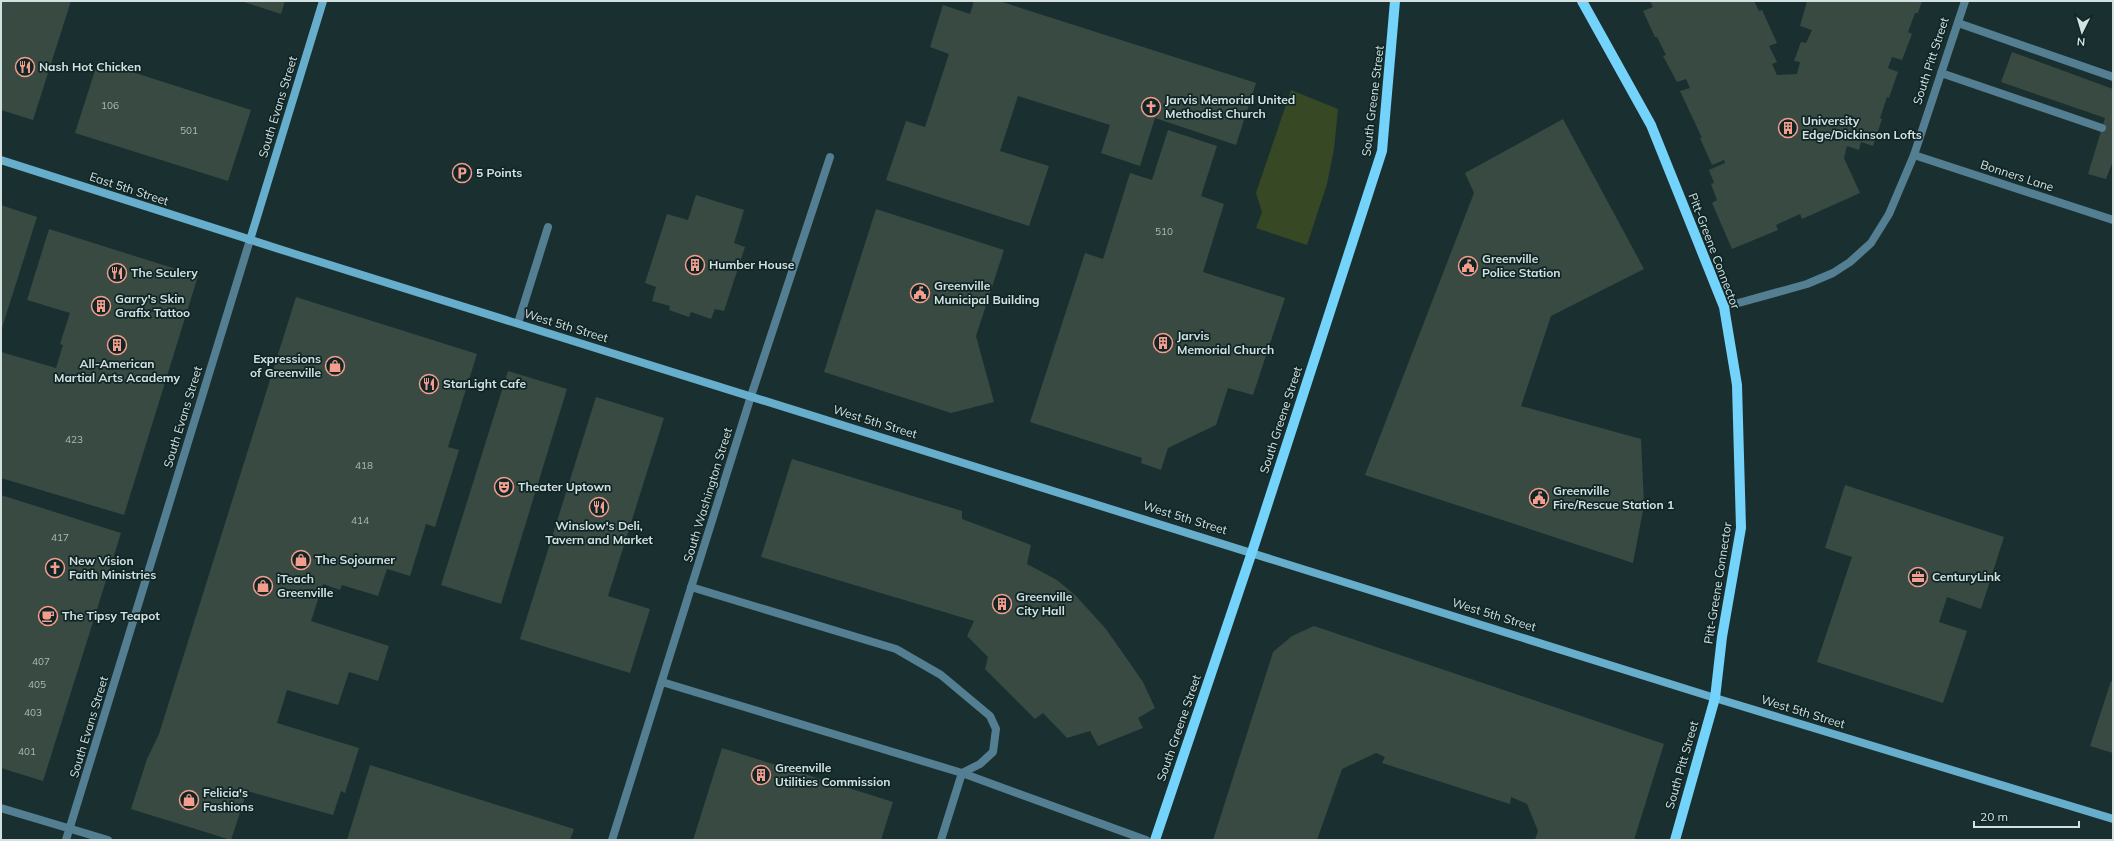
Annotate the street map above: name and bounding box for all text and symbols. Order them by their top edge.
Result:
north arrow [2062,12,2102,52]
street label: South Pitt Street [1909,15,1952,106]
text: N [2076,35,2086,49]
street label: South Greene Street [1358,45,1387,157]
street label: South Evans Street [255,54,300,159]
restaurant icon: Nash Hot Chicken [14,56,36,78]
place label: Nash Hot Chicken [39,59,141,74]
place label: Jarvis Memorial United Methodist Church [1165,92,1295,121]
church icon: Jarvis Memorial United Methodist Church [1140,96,1162,118]
house number: 106 [101,99,119,112]
place label: University Edge/Dickinson Lofts [1802,113,1922,142]
building icon: University Edge/Dickinson Lofts [1777,117,1799,139]
house number: 501 [180,124,198,137]
street label: Bonners Lane [1979,157,2056,194]
parking icon: 5 Points [451,162,473,184]
place label: 5 Points [476,165,522,180]
street label: East 5th Street [88,169,171,208]
street label: Pitt-Greene Connector [1685,191,1744,312]
house number: 510 [1155,225,1173,238]
place label: Greenville Police Station [1482,251,1561,280]
building icon: Humber House [684,254,706,276]
public building icon: Greenville Police Station [1457,255,1479,277]
place label: Humber House [709,257,795,272]
restaurant icon: The Sculery [106,262,128,284]
place label: The Sculery [131,265,198,280]
place label: Greenville Municipal Building [934,278,1039,307]
public building icon: Greenville Municipal Building [909,282,931,304]
place label: Garry's Skin Grafix Tattoo [115,291,190,320]
building icon: Garry's Skin Grafix Tattoo [90,295,112,317]
street label: West 5th Street [522,306,610,345]
place label: Jarvis Memorial Church [1177,328,1274,357]
building icon: Jarvis Memorial Church [1152,332,1174,354]
building icon: All-American Martial Arts Academy [106,334,128,356]
place label: Expressions of Greenville [250,351,321,380]
shop icon: Expressions of Greenville [324,355,346,377]
place label: All-American Martial Arts Academy [54,356,180,385]
street label: South Evans Street [160,364,205,469]
street label: South Greene Street [1256,364,1305,475]
restaurant icon: StarLight Cafe [418,373,440,395]
place label: StarLight Cafe [443,376,526,391]
street label: West 5th Street [831,402,919,441]
street label: South Washington Street [680,426,735,564]
house number: 423 [65,433,83,446]
house number: 418 [355,459,373,472]
theatre icon: Theater Uptown [493,476,515,498]
place label: Theater Uptown [518,479,611,494]
place label: Greenville Fire/Rescue Station 1 [1553,483,1674,512]
public building icon: Greenville Fire/Rescue Station 1 [1528,487,1550,509]
restaurant icon: Winslow's Deli, Tavern and Market [588,496,610,518]
street label: West 5th Street [1141,498,1229,537]
house number: 414 [351,514,369,527]
place label: Winslow's Deli, Tavern and Market [545,518,653,547]
street label: Pitt-Greene Connector [1700,520,1735,645]
house number: 417 [51,531,69,544]
shop icon: The Sojourner [290,549,312,571]
place label: The Sojourner [315,552,395,567]
place label: New Vision Faith Ministries [69,553,156,582]
church icon: New Vision Faith Ministries [44,557,66,579]
office icon: CenturyLink [1907,566,1929,588]
place label: CenturyLink [1932,569,2001,584]
place label: iTeach Greenville [277,571,334,600]
shop icon: iTeach Greenville [252,575,274,597]
place label: Greenville City Hall [1016,589,1073,618]
building icon: Greenville City Hall [991,593,1013,615]
street label: West 5th Street [1450,595,1538,634]
cafe icon: The Tipsy Teapot [37,605,59,627]
place label: The Tipsy Teapot [62,608,160,623]
house number: 407 [32,655,50,668]
street label: South Greene Street [1153,673,1204,783]
street label: South Evans Street [66,674,111,779]
house number: 405 [28,678,46,691]
street label: West 5th Street [1759,692,1847,731]
house number: 403 [24,706,42,719]
street label: South Pitt Street [1662,719,1701,811]
house number: 401 [18,745,36,758]
place label: Greenville Utilities Commission [775,760,891,789]
building icon: Greenville Utilities Commission [750,764,772,786]
place label: Felicia's Fashions [203,785,254,814]
shop icon: Felicia's Fashions [178,789,200,811]
scale bar [1974,803,2079,829]
text: 20 m [1980,809,2008,824]

